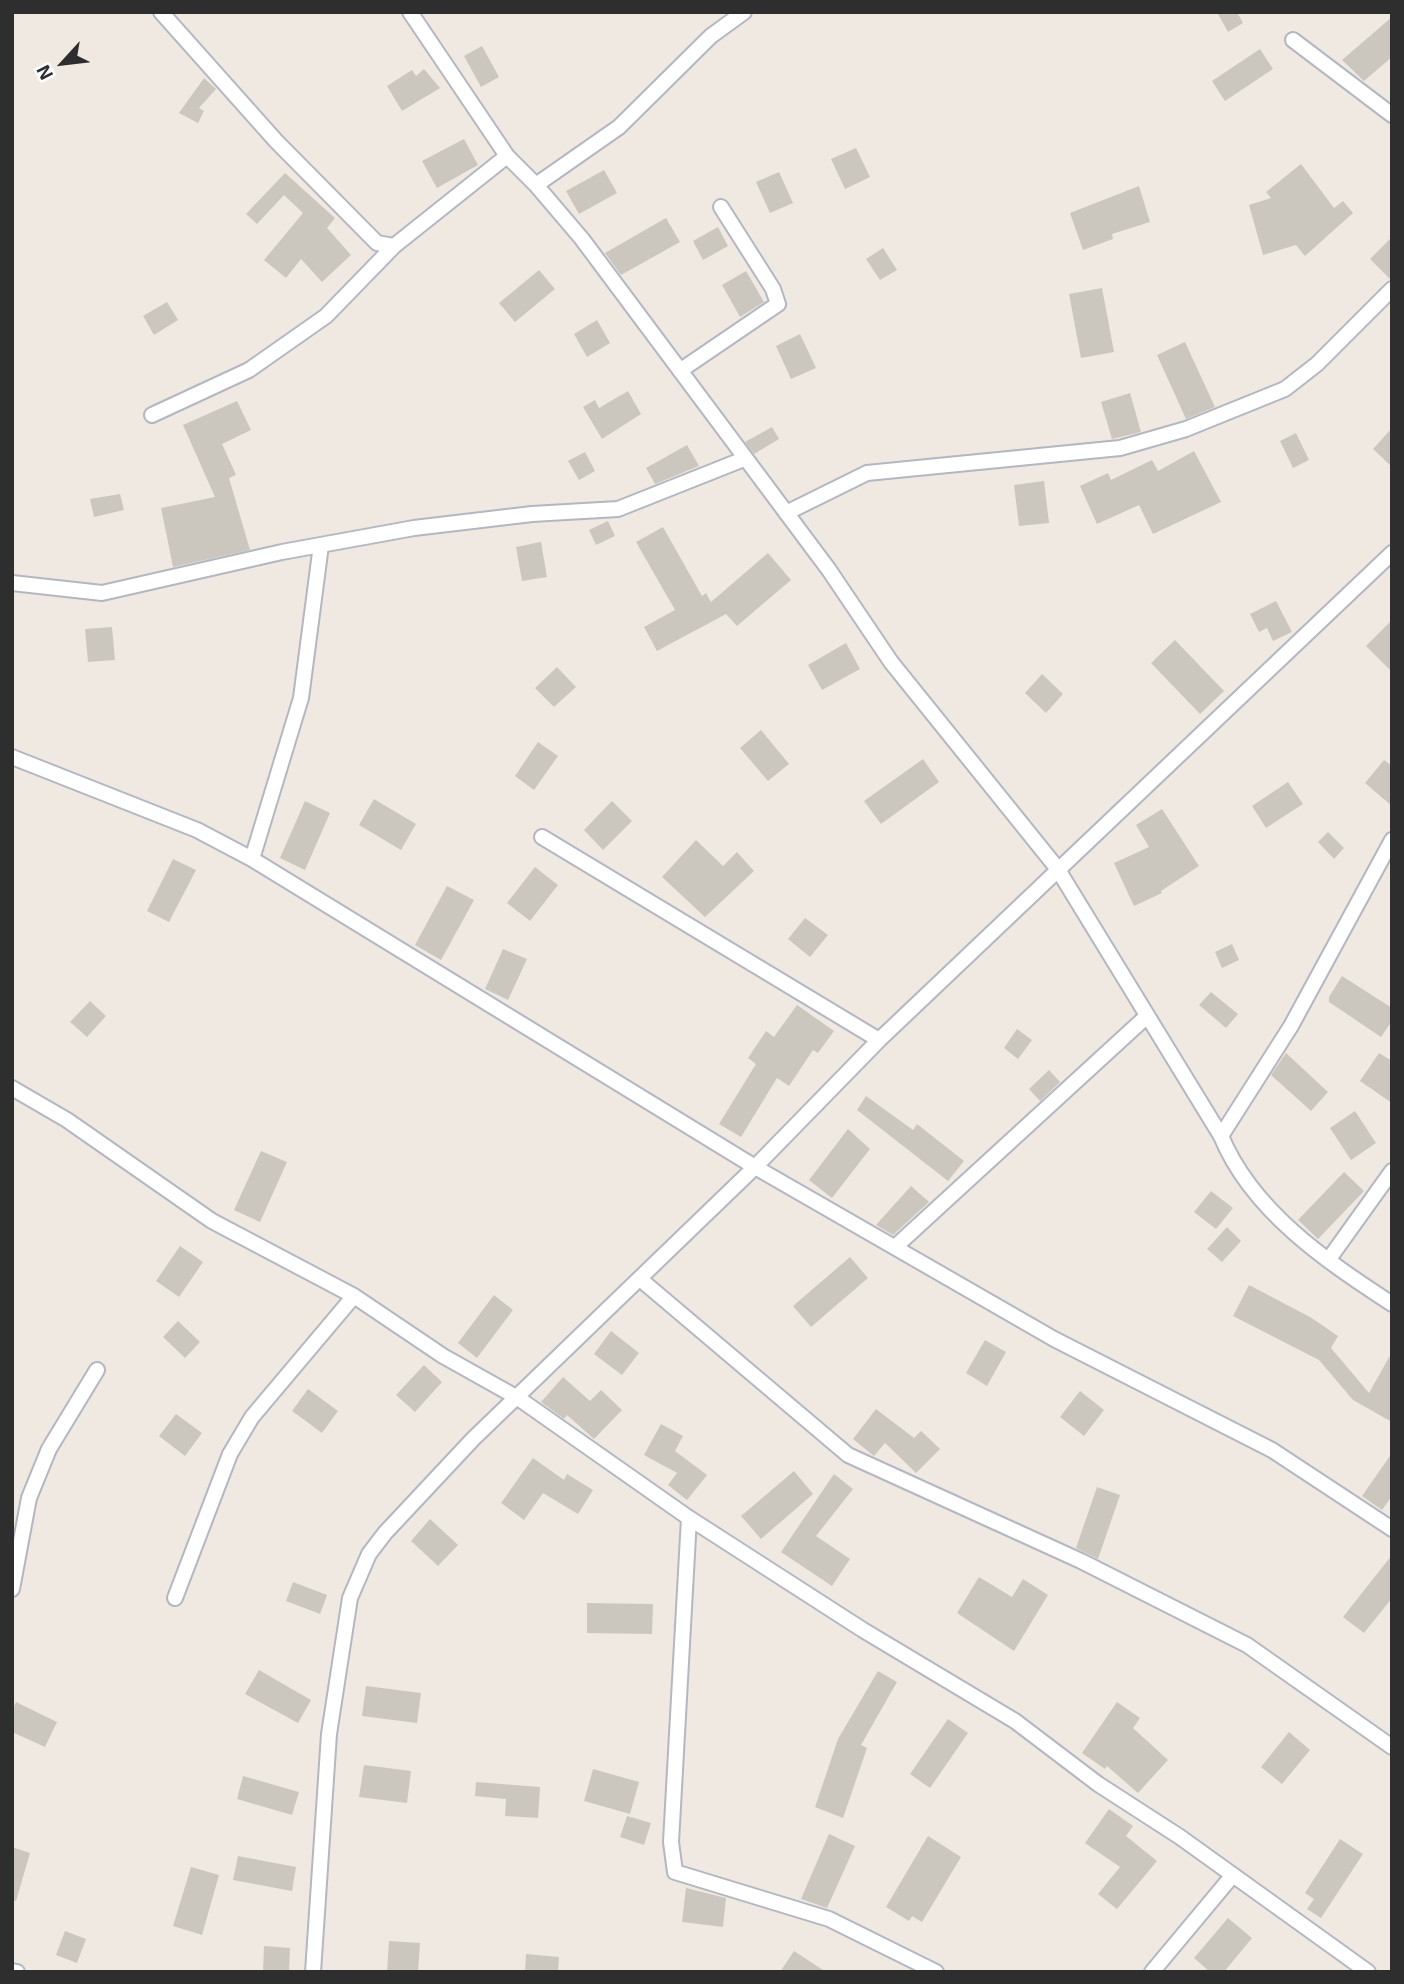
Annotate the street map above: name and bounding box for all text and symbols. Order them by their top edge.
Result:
north arrow [28,28,98,98]
text: N [30,61,57,84]

